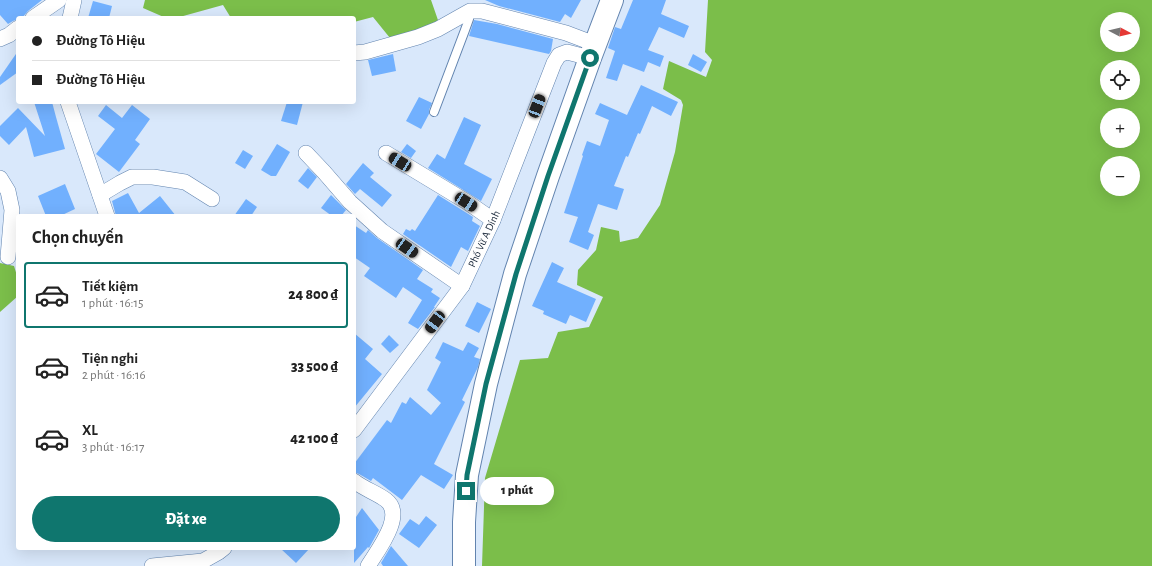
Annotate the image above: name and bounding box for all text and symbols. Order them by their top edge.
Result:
north arrow [1100,12,1140,52]
map controls [1100,12,1140,196]
text: Đường Tô Hiệu [56,33,145,48]
route start [581,49,599,67]
button: locate [1100,60,1140,100]
text: Đường Tô Hiệu [56,72,145,87]
car [527,93,547,119]
button: + [1100,108,1140,148]
car [387,151,413,173]
button: − [1100,156,1140,196]
car [453,190,479,214]
street label: Phố Vừ A Dính [466,209,502,269]
text: Chọn chuyến [32,229,124,247]
car [394,236,420,260]
icon: car [34,277,70,313]
text: Tiết kiệm [82,279,138,294]
text: 24 800 ₫ [288,287,338,302]
text: 1 phút · 16:15 [82,297,144,310]
car [423,309,447,335]
icon: car [34,349,70,385]
text: Tiện nghi [82,351,138,366]
text: 33 500 ₫ [291,359,338,374]
text: 2 phút · 16:16 [82,369,146,382]
icon: car [34,421,70,457]
text: XL [82,423,98,438]
text: 42 100 ₫ [290,431,338,446]
text: 3 phút · 16:17 [82,441,144,454]
callout: 1 phút [480,477,554,505]
route end [457,482,475,500]
text: 1 phút [501,484,533,497]
button: Đặt xe [32,496,340,542]

